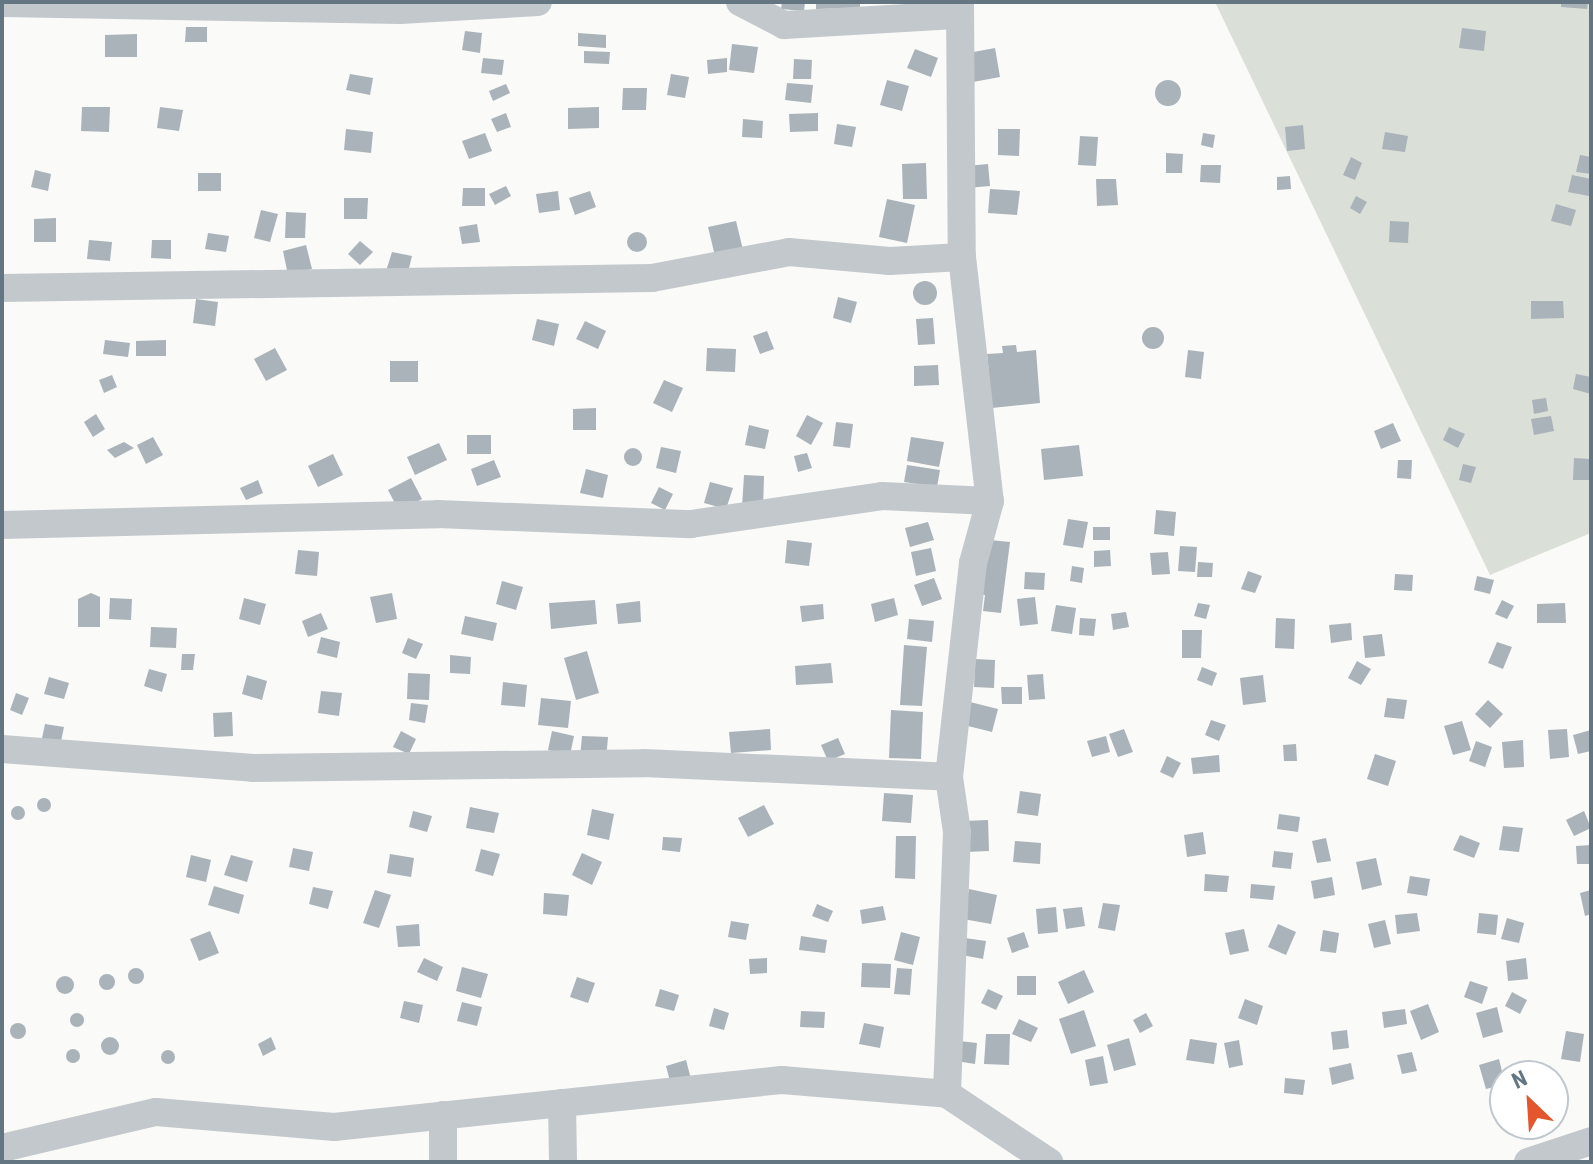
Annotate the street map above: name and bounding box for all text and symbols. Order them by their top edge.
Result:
north arrow [1489,1060,1569,1140]
text: N [1508,1065,1531,1094]

